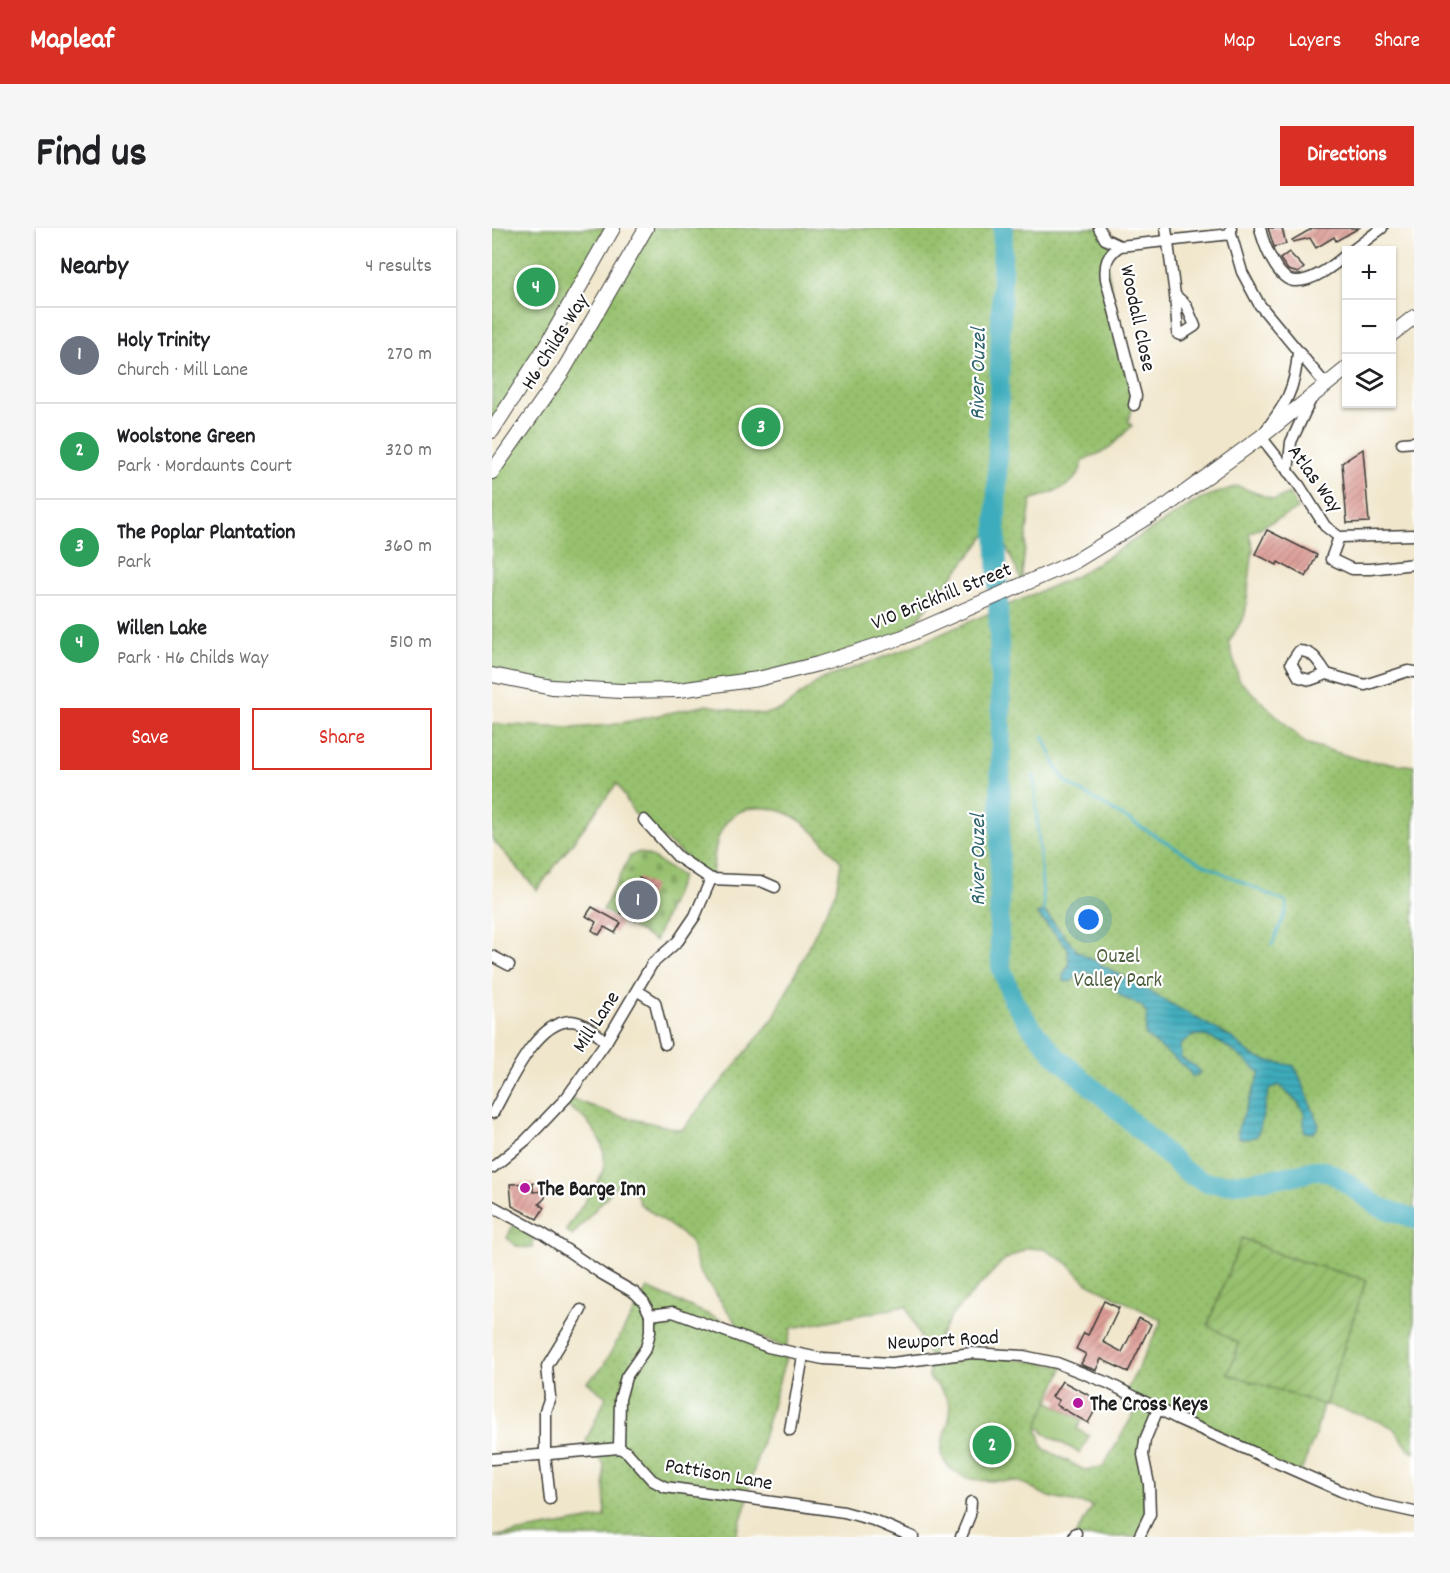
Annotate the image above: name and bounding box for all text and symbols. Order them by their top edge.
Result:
text: Mapleaf [30,22,114,62]
text: Map [1224,27,1255,57]
text: Layers [1288,27,1341,57]
text: Share [1374,27,1420,57]
text: Find us [36,126,147,186]
button: Directions [1280,126,1414,186]
map controls [1342,246,1396,408]
button: + [1342,246,1396,300]
text: Nearby [60,249,128,286]
text: 4 results [365,253,432,281]
street label: Woodall Close [1110,263,1162,375]
pin: 4 [516,264,555,310]
street label: H6 Childs Way [515,288,598,397]
button: − [1342,300,1396,354]
text: Holy Trinity [117,326,209,357]
water label: River Ouzel [963,326,996,420]
text: 1 [77,341,82,369]
text: 270 m [386,341,432,369]
button: layers [1342,354,1396,408]
text: Church · Mill Lane [117,357,248,385]
pin: 3 [742,404,780,450]
text: Woolstone Green [117,422,255,453]
text: 2 [75,437,84,465]
text: 320 m [385,437,432,465]
street label: Atlas Way [1278,439,1349,521]
text: Park · Mordaunts Court [117,453,292,481]
text: The Poplar Plantation [117,518,296,549]
text: 3 [75,533,84,561]
text: 360 m [384,533,432,561]
text: Park [117,549,151,577]
street label: V10 Brickhill Street [867,556,1017,640]
text: Willen Lake [117,614,207,645]
text: 4 [75,629,84,657]
text: 510 m [389,629,432,657]
text: Park · H6 Childs Way [117,645,268,673]
button: Save [60,708,240,770]
button: Share [252,708,432,770]
water label: River Ouzel [964,812,995,906]
pin: 1 [618,878,658,922]
your location [1074,905,1103,934]
park label: Ouzel Valley Park [1074,943,1162,997]
street label: Mill Lane [566,986,629,1059]
place label: The Barge Inn [537,1176,646,1206]
marker: The Barge Inn [518,1181,532,1195]
street label: Newport Road [887,1324,1000,1360]
place label: The Cross Keys [1090,1391,1209,1421]
marker: The Cross Keys [1071,1396,1085,1410]
pin: 2 [972,1422,1012,1468]
street label: Pattison Lane [662,1452,775,1500]

